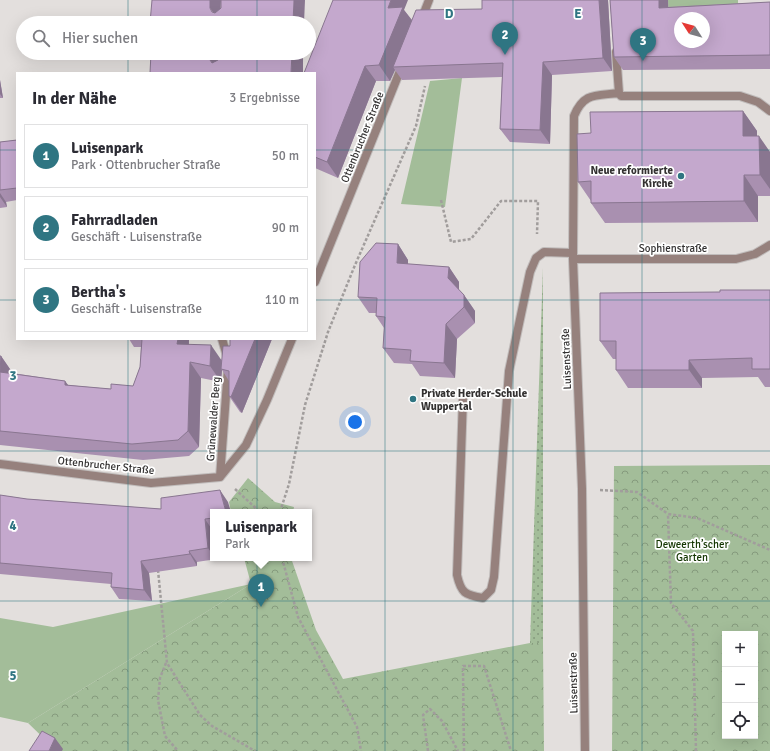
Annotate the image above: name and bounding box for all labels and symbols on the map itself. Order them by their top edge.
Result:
text: D [445,6,454,22]
text: E [574,6,582,22]
north arrow [674,12,710,48]
pin: 2 [492,22,518,55]
pin: 3 [630,28,656,61]
street label: Ottenbrucher Straße [338,90,387,185]
place label: Neue reformierte Kirche [590,164,674,190]
marker: Neue reformierte Kirche [676,171,686,181]
street label: Sophienstraße [639,242,707,255]
street label: Luisenstraße [559,328,574,390]
text: 3 [9,368,17,384]
street label: Grünewalder Berg [204,376,223,462]
place label: Private Herder-Schule Wuppertal [421,387,528,413]
marker: Private Herder-Schule Wuppertal [408,394,418,404]
your location [345,412,365,432]
street label: Ottenbrucher Straße [57,454,155,477]
text: 4 [9,518,17,534]
park label: Deweerth’scher Garten [656,538,729,564]
pin: 1 [248,574,274,607]
street label: Luisenstraße [566,652,581,714]
text: 5 [9,668,17,684]

